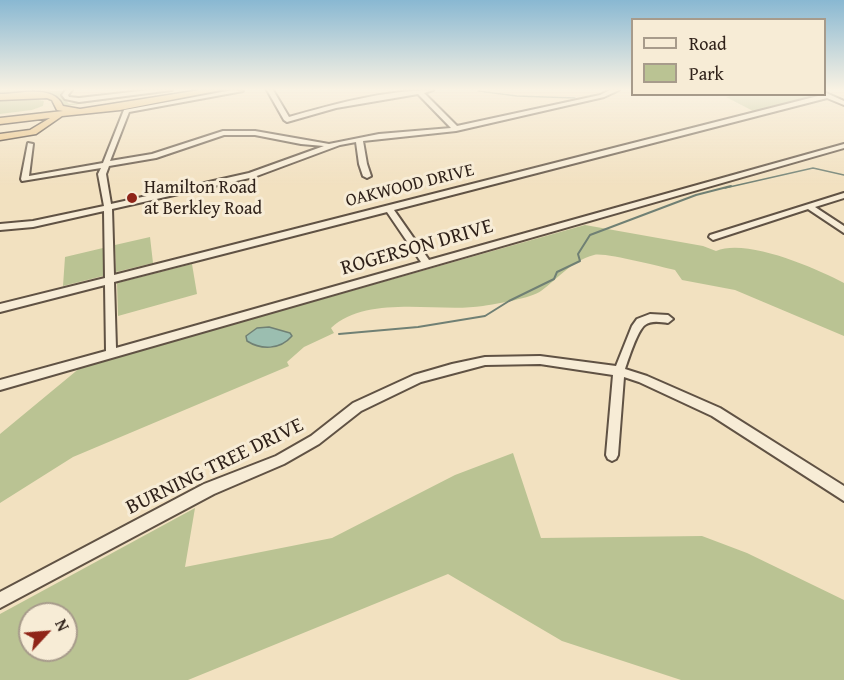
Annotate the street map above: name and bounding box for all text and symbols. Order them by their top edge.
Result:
legend [631,18,826,96]
text: Road [689,30,727,57]
text: Park [689,60,724,87]
street label: OAKWOOD DRIVE [344,160,476,212]
place label: Hamilton Road at Berkley Road [144,177,262,219]
marker: Hamilton Road at Berkley Road [125,191,139,205]
street label: ROGERSON DRIVE [338,214,496,282]
street label: BURNING TREE DRIVE [122,413,308,521]
north arrow [18,602,78,662]
text: N [49,615,76,635]

